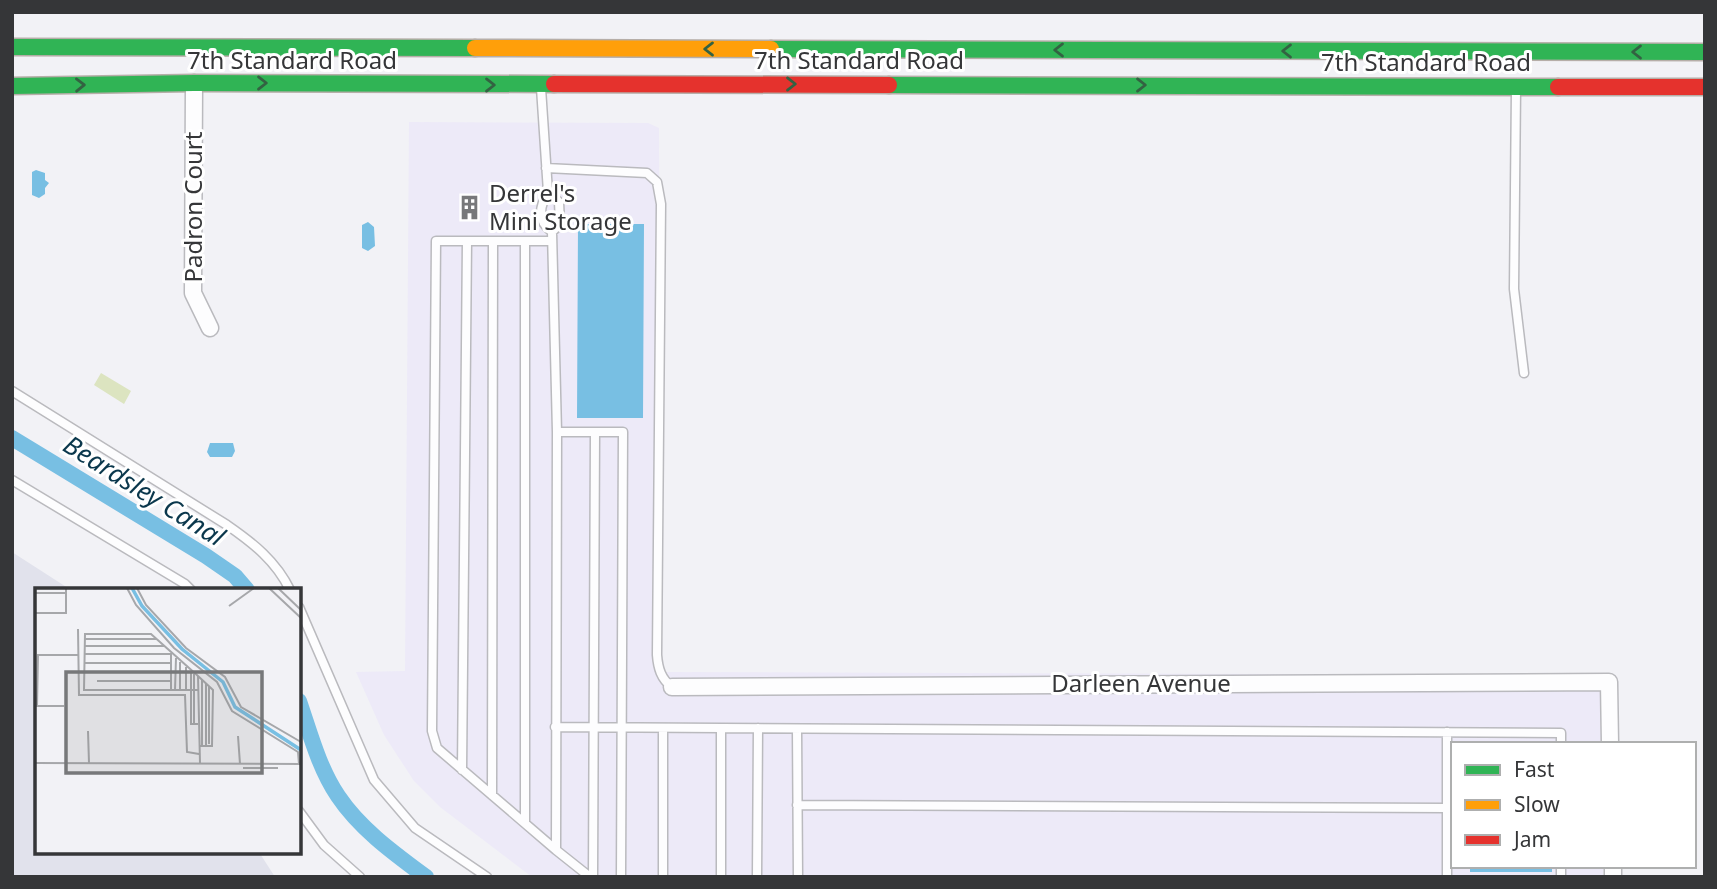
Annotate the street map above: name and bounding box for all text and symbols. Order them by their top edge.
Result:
one-way arrow [703,41,714,57]
one-way arrow [1053,42,1064,58]
street label: 7th Standard Road [187,43,397,76]
street label: 7th Standard Road [754,43,964,76]
one-way arrow [1281,43,1291,59]
one-way arrow [1631,44,1641,60]
street label: 7th Standard Road [1321,45,1531,78]
one-way arrow [258,75,268,91]
one-way arrow [786,76,797,92]
one-way arrow [76,77,86,93]
one-way arrow [485,77,496,93]
one-way arrow [1136,77,1147,93]
street label: Padron Court [176,131,209,282]
place label: Derrel's Mini Storage [489,176,632,237]
building icon: Derrel's Mini Storage [455,194,483,222]
water label: Beardsley Canal [57,426,233,555]
inset map [35,588,301,854]
street label: Darleen Avenue [1051,666,1231,699]
legend [1451,742,1696,868]
text: Fast [1514,755,1555,783]
text: Slow [1514,790,1560,818]
text: Jam [1512,825,1551,853]

